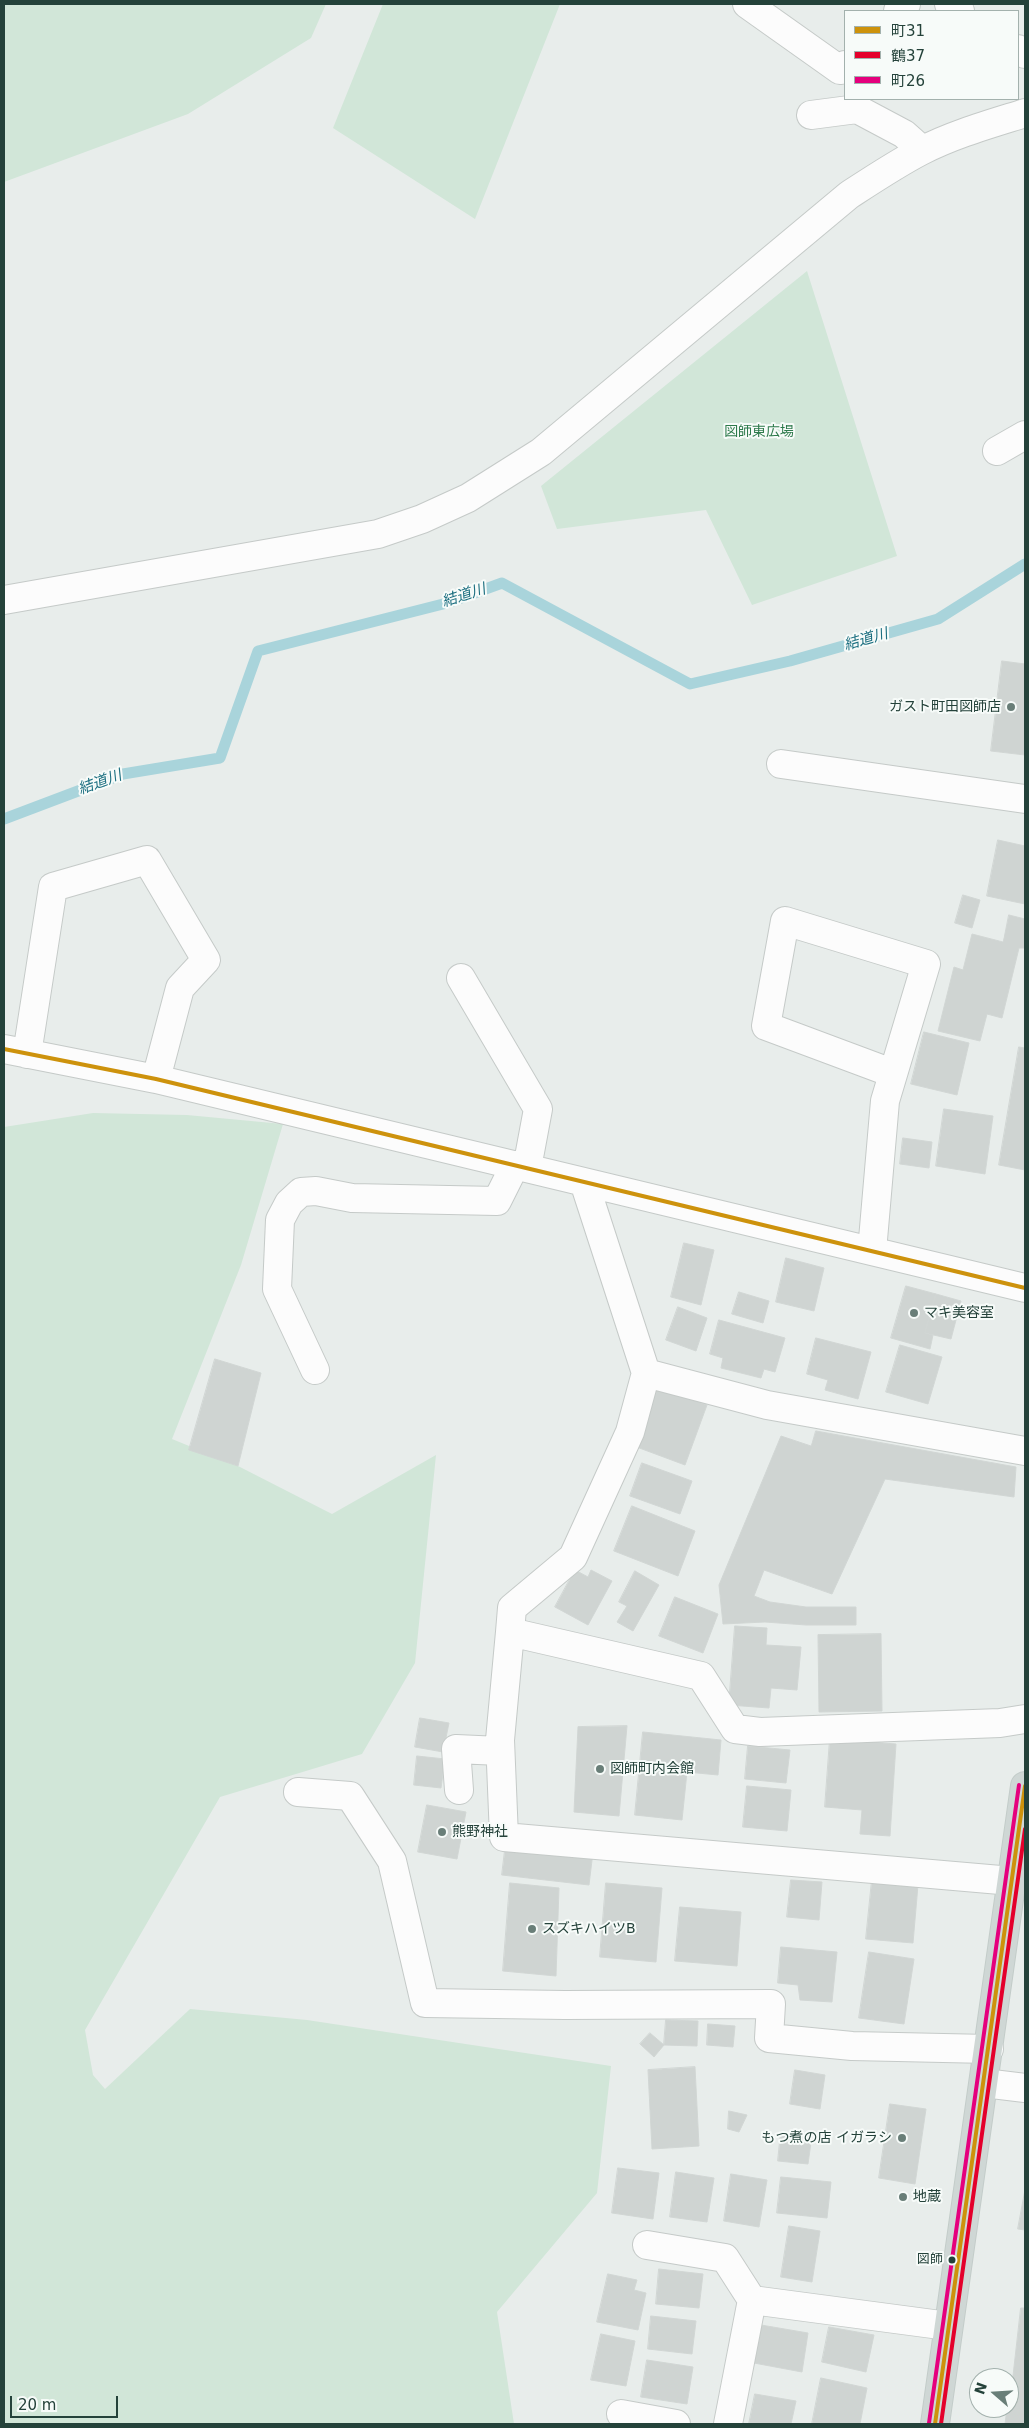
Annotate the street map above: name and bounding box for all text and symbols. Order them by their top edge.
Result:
legend [844,10,1019,100]
text: 町31 [891,22,925,40]
text: 鶴37 [891,47,925,65]
text: 町26 [891,72,925,90]
park label: 図師東広場 [724,424,794,440]
water label: 結道川 [440,580,488,612]
water label: 結道川 [842,625,890,655]
place label: ガスト町田図師店 [889,699,1001,715]
marker: ガスト町田図師店 [1005,701,1017,713]
water label: 結道川 [76,767,124,799]
place label: マキ美容室 [924,1305,994,1321]
marker: マキ美容室 [908,1307,920,1319]
place label: 図師町内会館 [610,1761,694,1777]
marker: 図師町内会館 [594,1763,606,1775]
place label: 熊野神社 [452,1824,508,1840]
marker: 熊野神社 [436,1826,448,1838]
place label: スズキハイツB [542,1921,636,1937]
marker: スズキハイツB [526,1923,538,1935]
place label: もつ煮の店 イガラシ [762,2130,892,2146]
marker: もつ煮の店 イガラシ [896,2132,908,2144]
place label: 地蔵 [913,2189,941,2205]
marker: 地蔵 [897,2191,909,2203]
place label: 図師 [917,2252,943,2268]
marker: 図師 [947,2255,957,2265]
north arrow [969,2368,1019,2418]
text: N [971,2380,990,2397]
scale bar [12,2386,120,2418]
text: 20 m [18,2396,56,2414]

